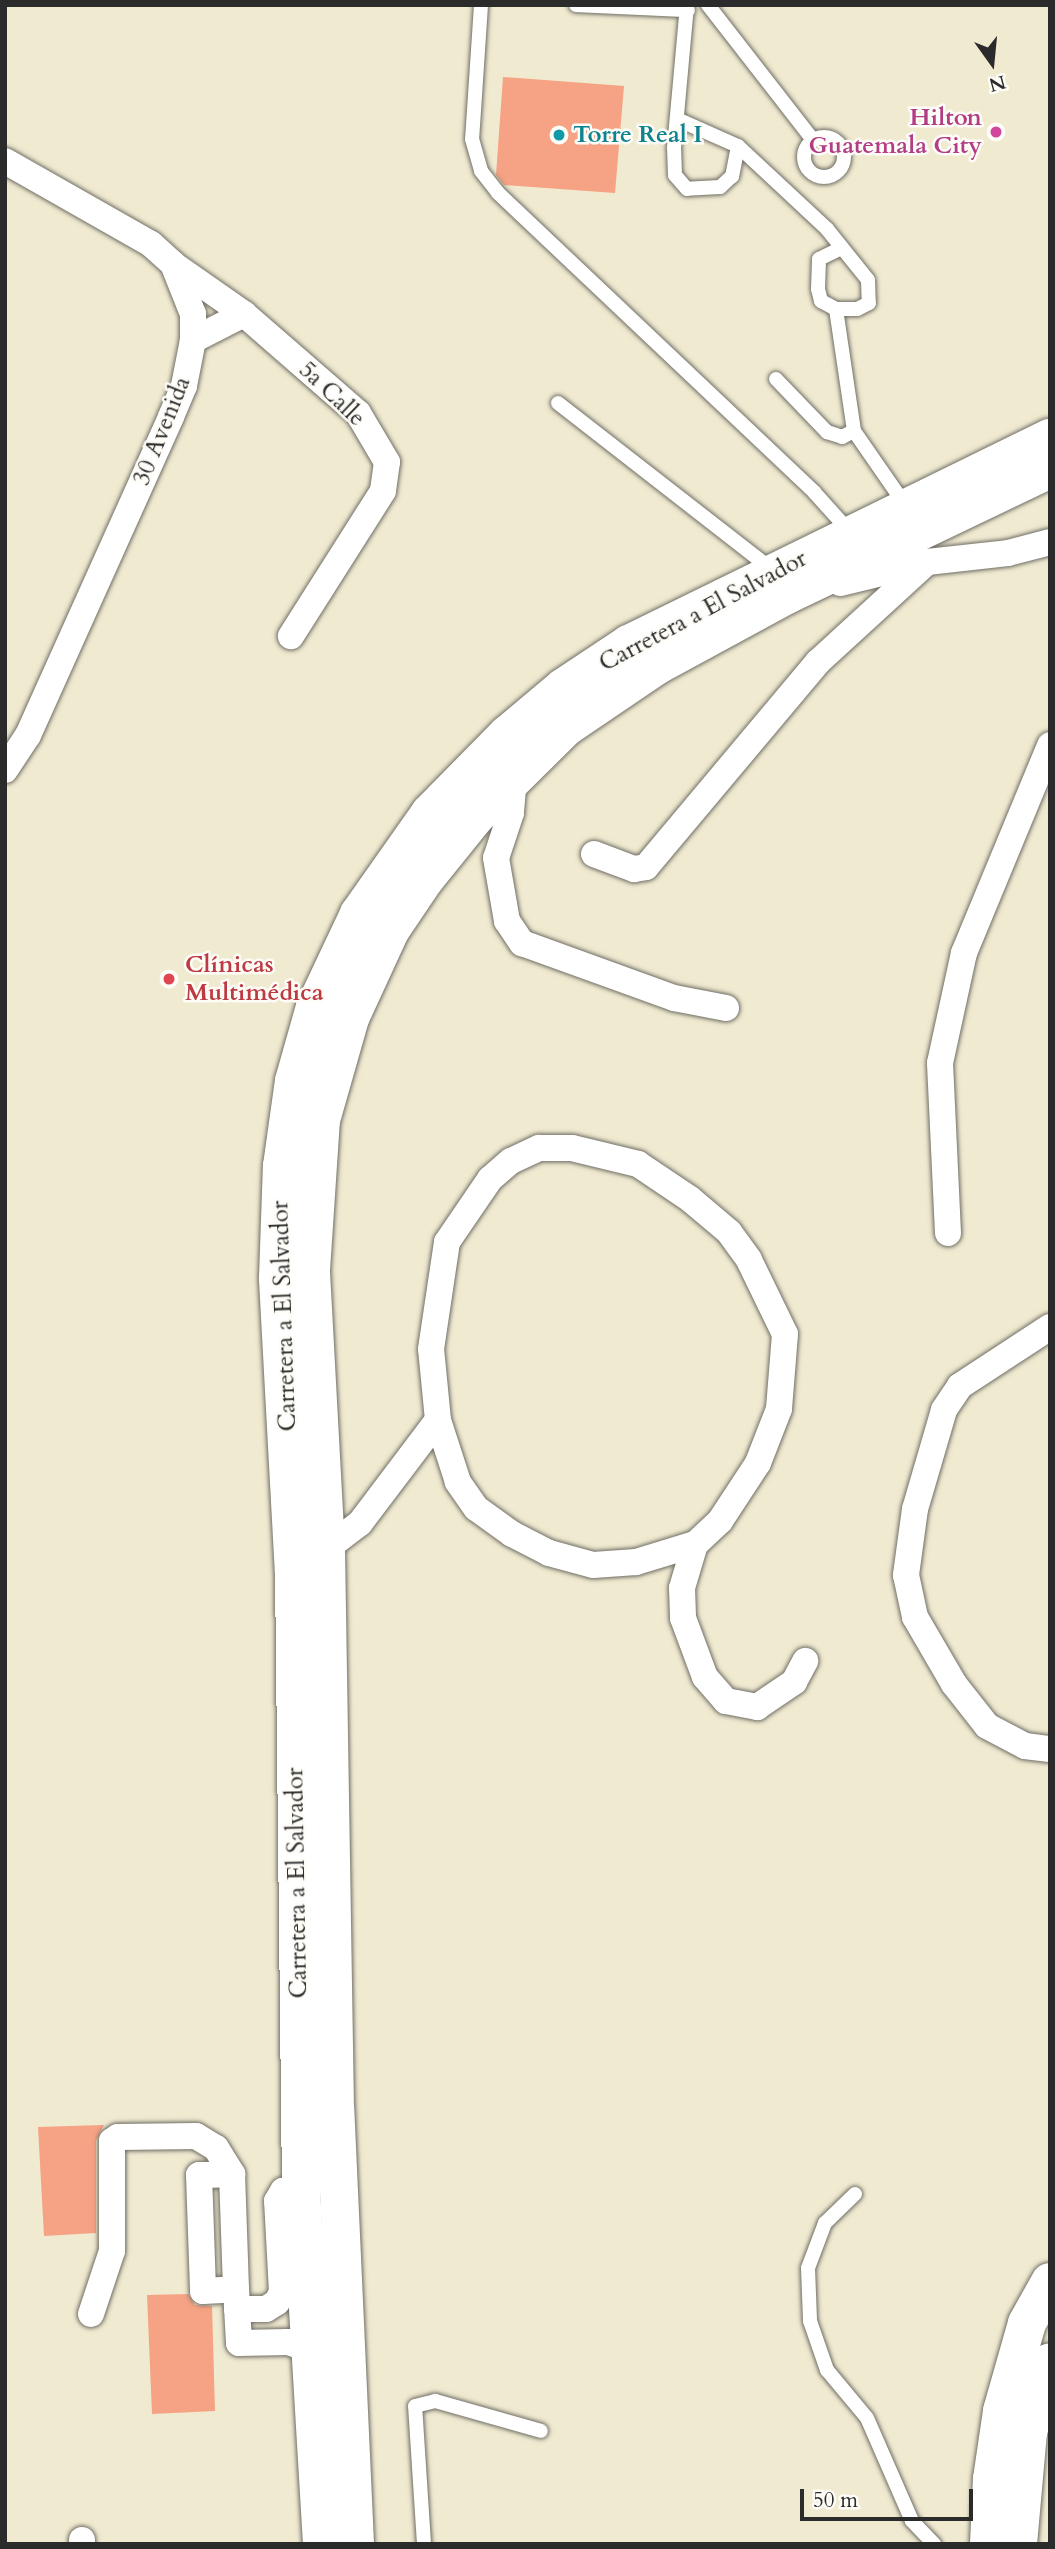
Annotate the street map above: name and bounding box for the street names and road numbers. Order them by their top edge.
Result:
street label: 5a Calle [293,356,371,432]
street label: 30 Avenida [127,372,197,490]
street label: Carretera a El Salvador [594,544,812,678]
street label: Carretera a El Salvador [266,1200,302,1432]
street label: Carretera a El Salvador [281,1767,313,1999]

